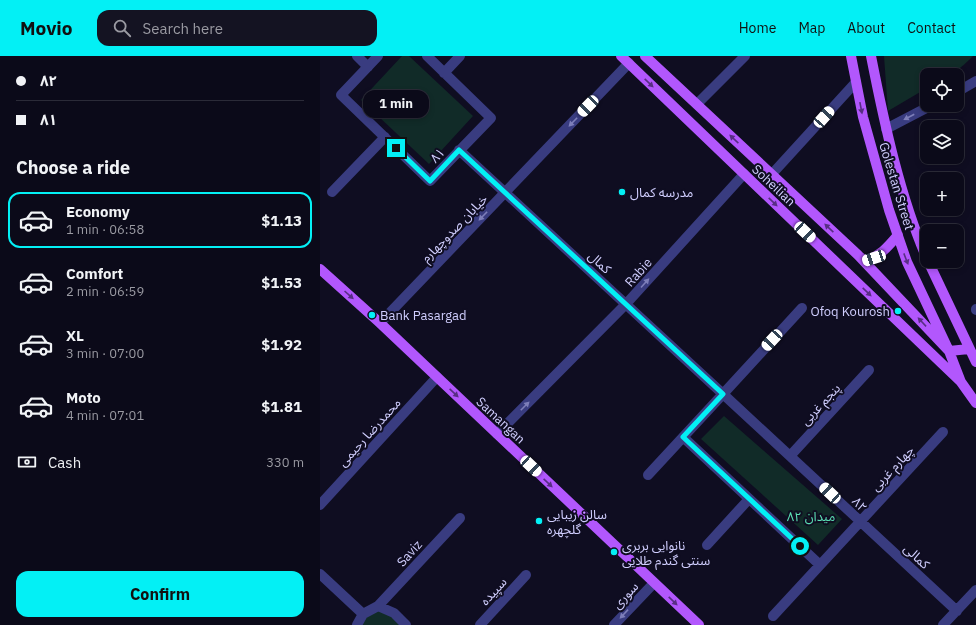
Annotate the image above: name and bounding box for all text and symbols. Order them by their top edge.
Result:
search box [97,10,377,46]
text: Movio [20,16,73,40]
icon: search [111,17,133,39]
text: Search here [143,19,223,38]
text: Home [739,19,776,37]
text: Map [798,19,825,37]
text: About [847,19,885,37]
text: Contact [907,19,956,37]
map controls [920,68,964,268]
button: locate [920,68,964,112]
text: ۸۲ [40,71,57,90]
one-way arrow [644,78,654,88]
callout: 1 min [363,90,429,118]
car [575,93,601,119]
text: 1 min [379,95,413,112]
one-way arrow [858,102,864,114]
car [812,104,836,130]
text: ۸۱ [40,110,57,129]
one-way arrow [903,114,915,120]
one-way arrow [568,117,578,127]
button: layers [920,120,964,164]
one-way arrow [729,135,740,144]
route end [387,139,405,157]
street label: Golestan Street [875,140,918,232]
street label: ۸۱ [426,144,449,167]
text: Choose a ride [16,156,130,179]
street label: Soheilian [748,161,799,210]
button: + [920,172,964,216]
place label: مدرسه کمال [630,184,694,201]
marker: مدرسه کمال [617,187,627,197]
street label: خیابان صدوچهارم [417,190,492,267]
one-way arrow [768,197,778,206]
icon: car [18,202,54,238]
text: Economy [66,202,130,221]
text: $1.13 [261,211,302,230]
one-way arrow [479,211,488,221]
car [792,219,818,245]
text: 1 min · 06:58 [66,221,144,238]
one-way arrow [824,223,834,233]
button: − [920,224,964,268]
street label: کمال [584,247,615,278]
car [861,249,887,267]
street label: Rabie [621,254,656,290]
one-way arrow [904,254,910,266]
icon: car [18,264,54,300]
text: Comfort [66,264,123,283]
text: $1.53 [261,273,302,292]
one-way arrow [640,279,649,288]
text: 2 min · 06:59 [66,283,144,300]
one-way arrow [862,287,872,296]
one-way arrow [344,290,354,300]
place label: Ofoq Kourosh [810,303,890,320]
marker: Ofoq Kourosh [893,306,903,316]
place label: Bank Pasargad [380,307,466,324]
marker: Bank Pasargad [367,310,377,320]
one-way arrow [917,317,927,327]
icon: car [18,326,54,362]
text: XL [66,326,84,345]
car [759,327,785,353]
text: $1.92 [261,335,302,354]
text: 3 min · 07:00 [66,345,144,362]
street label: پنجم غربی [797,380,846,430]
icon: car [18,388,54,424]
text: Moto [66,388,101,407]
one-way arrow [449,388,459,398]
street label: Samangan [472,393,529,447]
street label: محمدرضا رحیمی [334,394,405,470]
text: $1.81 [261,397,302,416]
one-way arrow [520,401,530,411]
text: 4 min · 07:01 [66,407,144,424]
street label: چهارم غربی [867,442,919,495]
icon: cash [16,451,38,473]
text: Cash [48,453,81,472]
car [518,453,544,479]
text: 330 m [266,454,304,471]
one-way arrow [544,478,553,487]
car [817,480,843,506]
street label: ۸۲ [848,493,871,516]
place label: سالن زیبایی گلچهره [547,506,607,539]
park label: میدان ۸۲ [787,508,835,525]
marker: سالن زیبایی گلچهره [534,516,544,526]
street label: Saviz [393,536,426,570]
place label: نانوایی بربری سنتی گندم طلایی [622,537,710,570]
route start [791,537,809,555]
street label: کمالی [900,540,934,573]
marker: نانوایی بربری سنتی گندم طلایی [609,547,619,557]
button: Confirm [16,571,304,617]
street label: سپیده [476,574,511,610]
street label: سوری [609,578,642,612]
one-way arrow [668,596,678,606]
one-way arrow [620,609,629,619]

